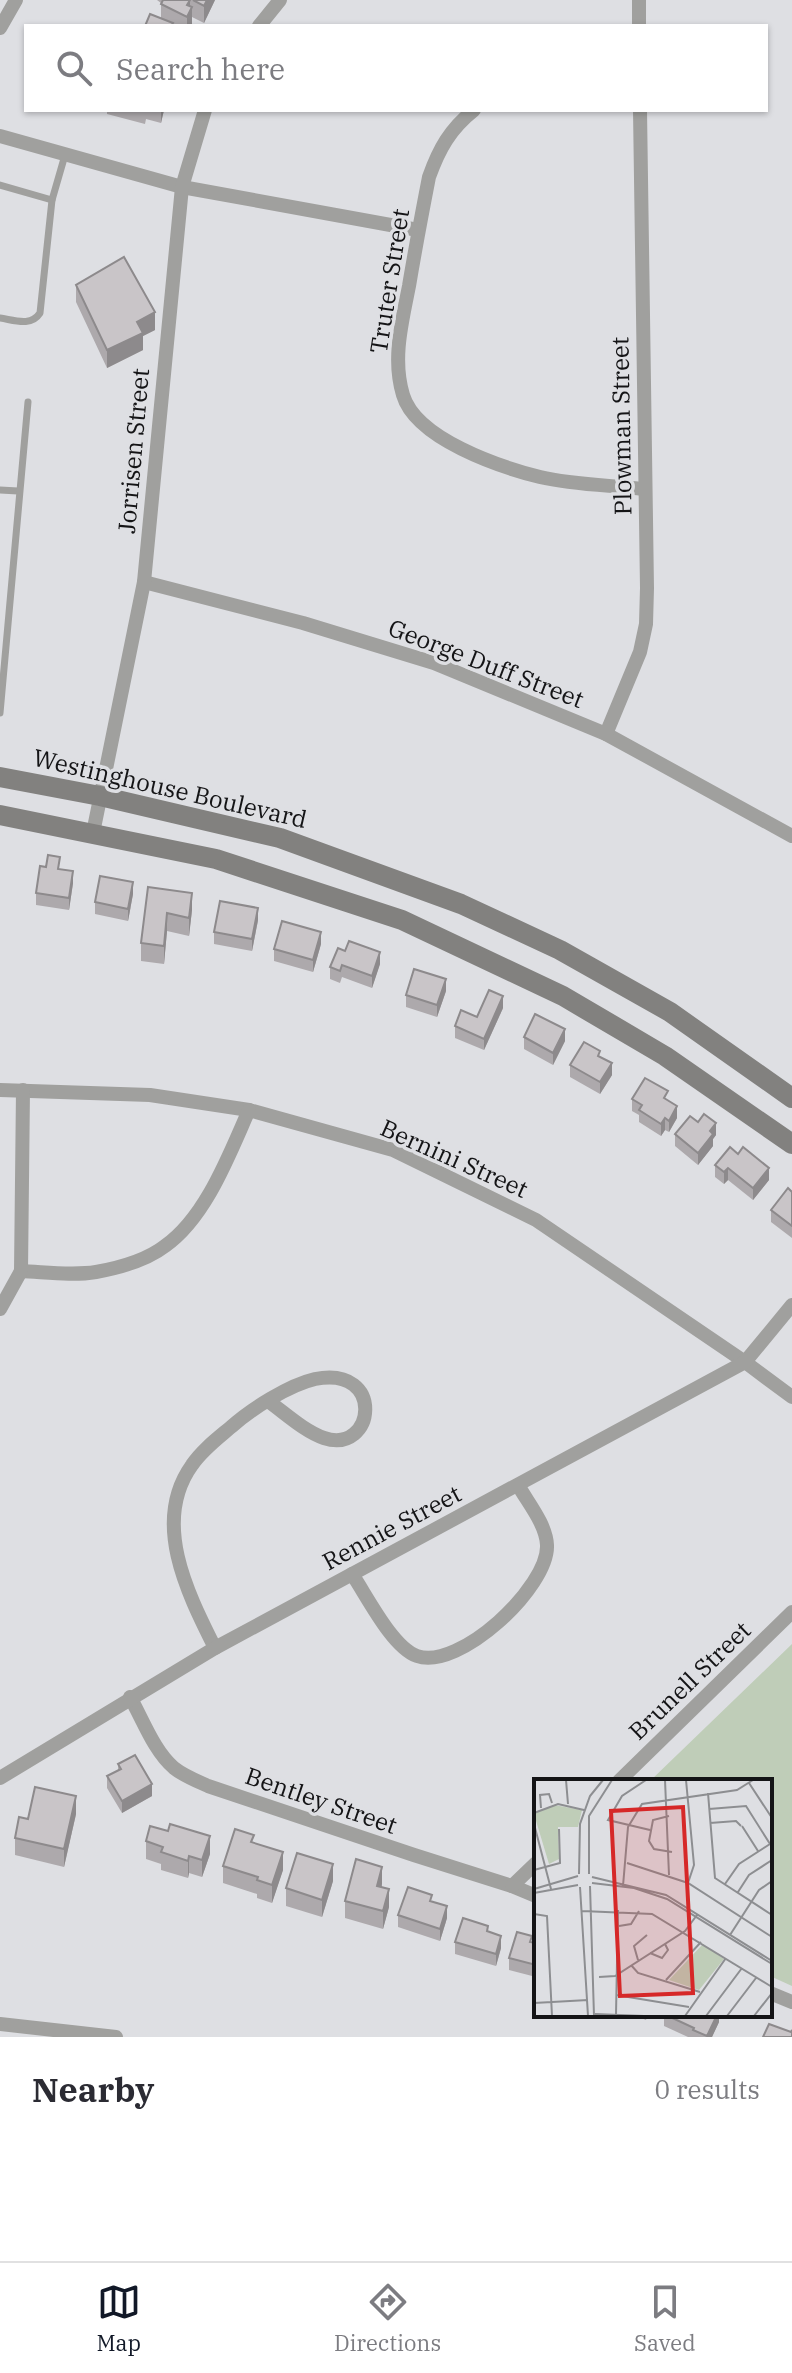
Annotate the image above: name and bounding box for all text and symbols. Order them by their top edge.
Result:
search box [24,24,768,112]
icon: search [52,46,96,90]
text: Search here [116,49,285,88]
street label: Truter Street [362,206,416,356]
street label: Plowman Street [603,336,639,516]
street label: Jorrisen Street [110,367,156,535]
street label: George Duff Street [384,611,589,715]
street label: Westinghouse Boulevard [30,741,310,835]
street label: Bernini Street [376,1111,533,1205]
street label: Rennie Street [317,1477,466,1577]
street label: Brunell Street [621,1614,757,1747]
street label: Bentley Street [241,1759,401,1841]
inset map [534,1779,772,2017]
text: Nearby [32,2067,154,2111]
text: 0 results [654,2072,760,2106]
tab: Map [96,2280,141,2357]
tab: Directions [334,2280,441,2357]
tab: Saved [634,2280,696,2357]

